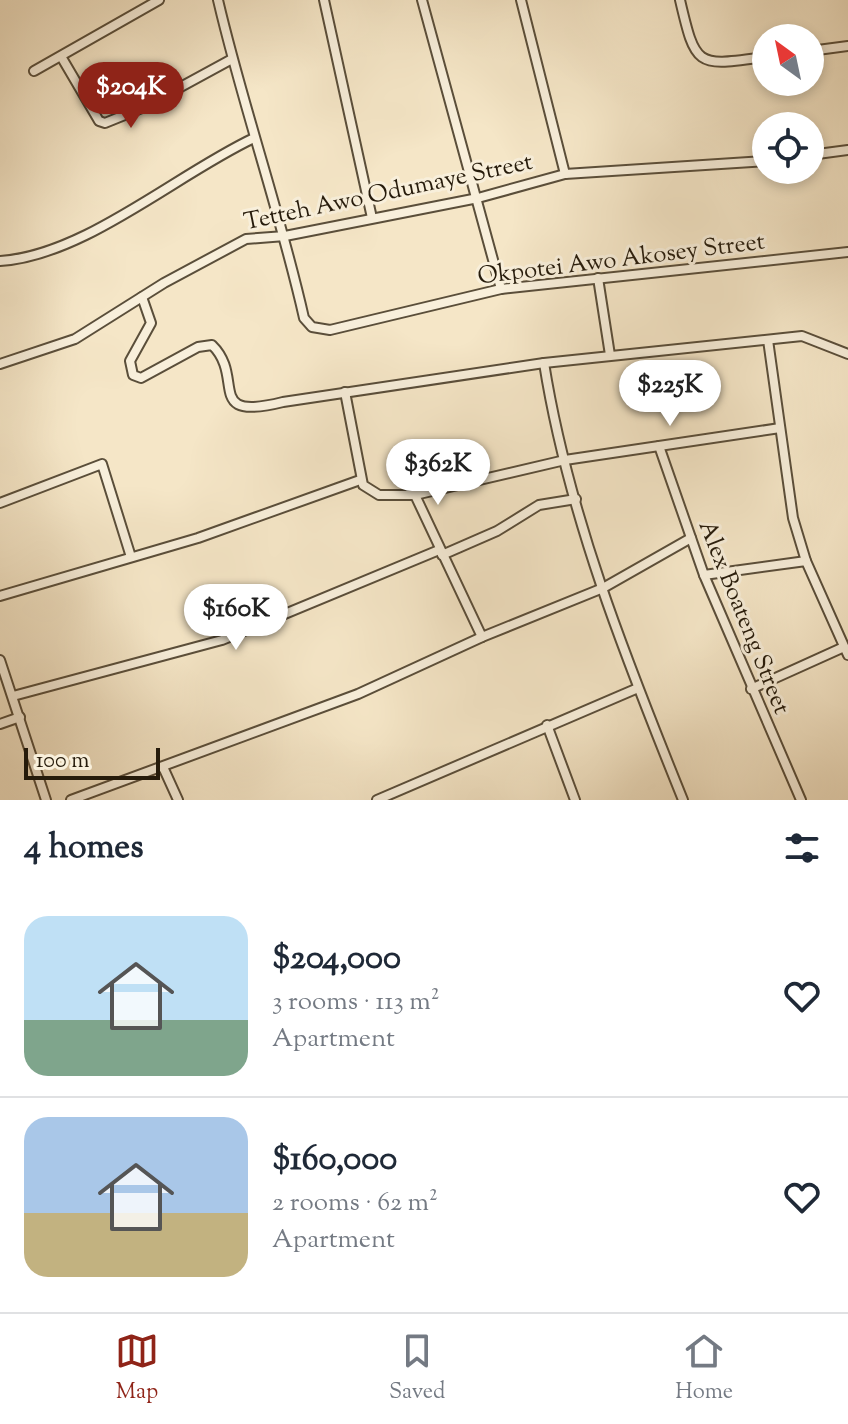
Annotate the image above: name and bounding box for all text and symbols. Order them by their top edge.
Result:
north arrow [752,24,824,96]
map controls [752,24,824,184]
pin: $204K [75,62,187,130]
text: $204K [96,69,166,106]
button: locate [752,112,824,184]
street label: Tetteh Awo Odumaye Street [241,146,536,240]
street label: Okpotei Awo Akosey Street [476,225,767,294]
pin: $225K [614,360,726,428]
text: $225K [637,367,703,404]
pin: $362K [382,439,494,507]
text: $362K [404,446,472,483]
street label: Alex Boateng Street [689,516,798,720]
pin: $160K [180,584,292,652]
text: $160K [202,591,270,628]
scale bar [24,744,160,780]
text: 100 m [36,746,89,778]
text: 4 homes [24,824,144,873]
icon: filters [780,826,824,870]
text: $204,000 [272,935,401,984]
icon: home [88,948,184,1044]
icon: heart [780,974,824,1018]
text: 3 rooms · 113 m² [272,984,440,1021]
text: Apartment [272,1021,395,1058]
text: $160,000 [272,1136,397,1185]
icon: home [88,1149,184,1245]
icon: heart [780,1175,824,1219]
text: 2 rooms · 62 m² [272,1185,438,1222]
text: Apartment [272,1222,395,1259]
tab: Map [115,1329,159,1409]
tab: Saved [389,1329,445,1409]
tab: Home [675,1329,733,1409]

